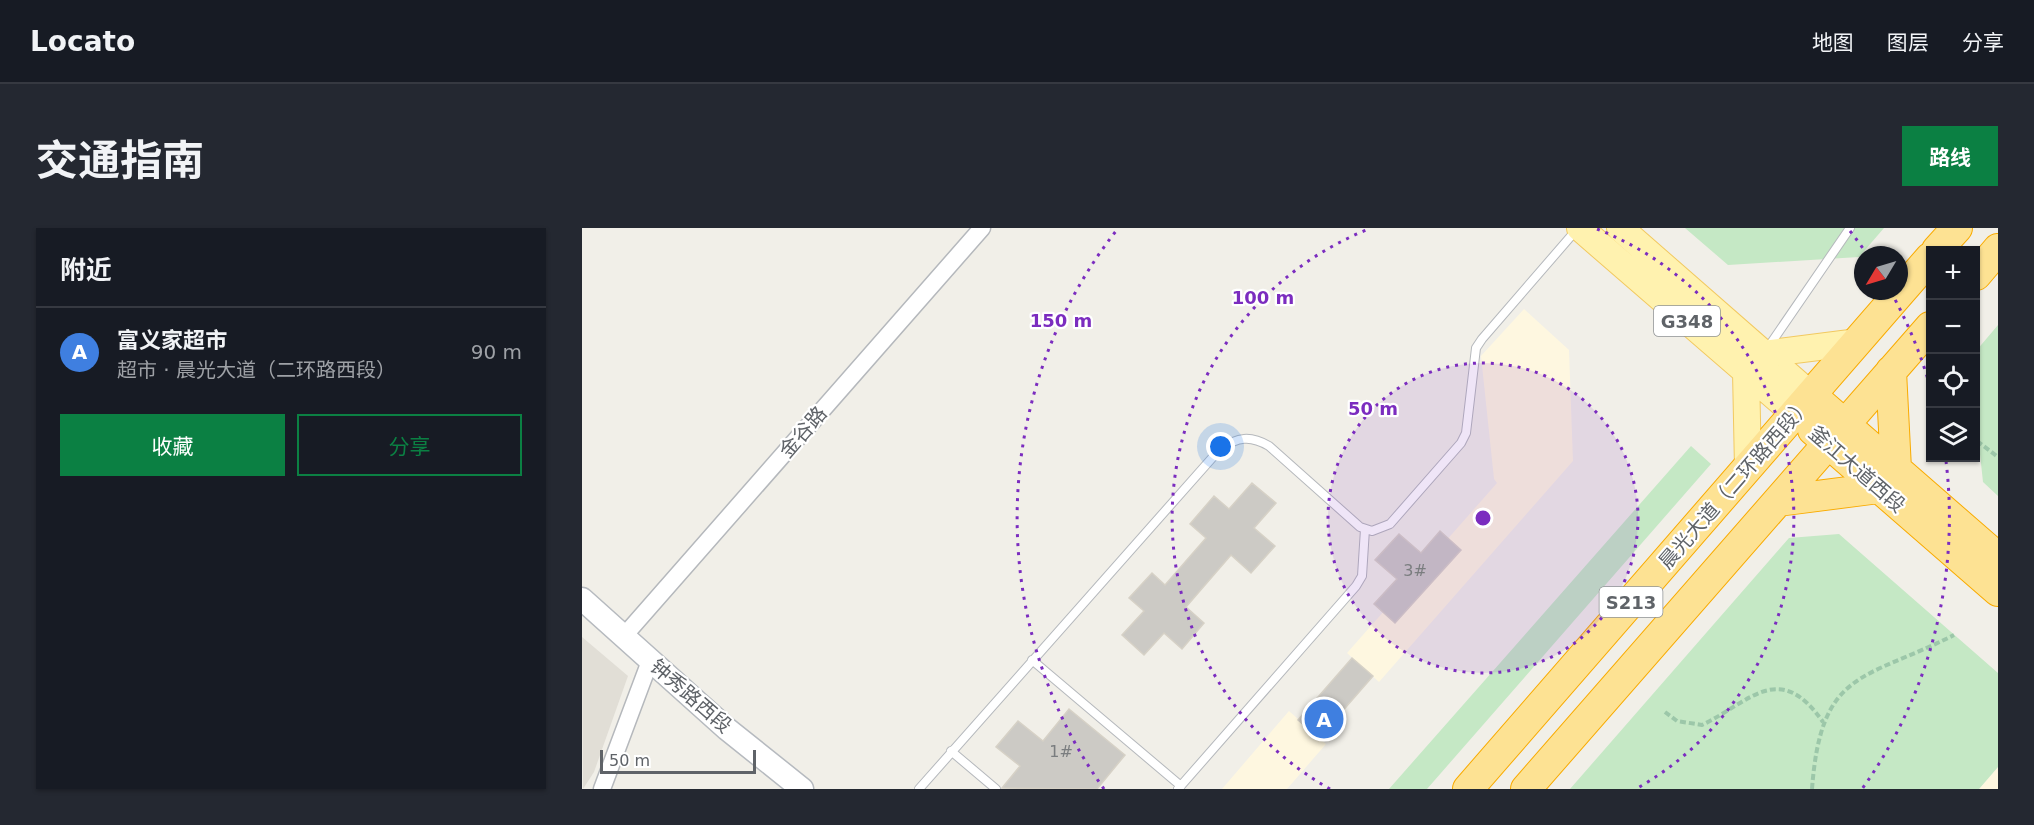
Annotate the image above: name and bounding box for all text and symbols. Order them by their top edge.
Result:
text: Locato [30,25,135,58]
text: 地图 [1812,31,1854,55]
text: 图层 [1887,31,1929,55]
text: 分享 [1962,31,2004,55]
button: 路线 [1902,126,1998,186]
text: 交通指南 [36,136,204,185]
north arrow [1854,246,1908,300]
map controls [1926,246,1980,462]
button: + [1926,246,1980,300]
text: 附近 [60,255,112,285]
text: 100 m [1232,287,1294,308]
button: − [1926,300,1980,354]
road number: G348 [1654,306,1720,336]
text: 150 m [1030,310,1092,331]
text: 富义家超市 [117,328,227,353]
text: A [72,340,87,364]
text: 90 m [471,340,522,364]
button: locate [1926,354,1980,408]
text: 超市 · 晨光大道（二环路西段） [117,358,396,382]
street label: 晨光大道（二环路西段） [1654,392,1816,574]
text: 50 m [1348,398,1398,419]
street label: 金谷路 [774,401,832,463]
button: layers [1926,408,1980,462]
button: 收藏 [60,414,285,476]
button: 分享 [297,414,522,476]
street label: 釜江大道西段 [1804,421,1910,517]
your location [1206,432,1235,461]
centre of rings [1473,508,1493,528]
house number: 3# [1403,561,1427,580]
road number: S213 [1600,587,1662,617]
street label: 钟秀路西段 [645,654,737,738]
pin: A [1304,696,1344,742]
house number: 1# [1049,742,1073,761]
scale bar [600,747,756,774]
text: 50 m [609,751,650,770]

